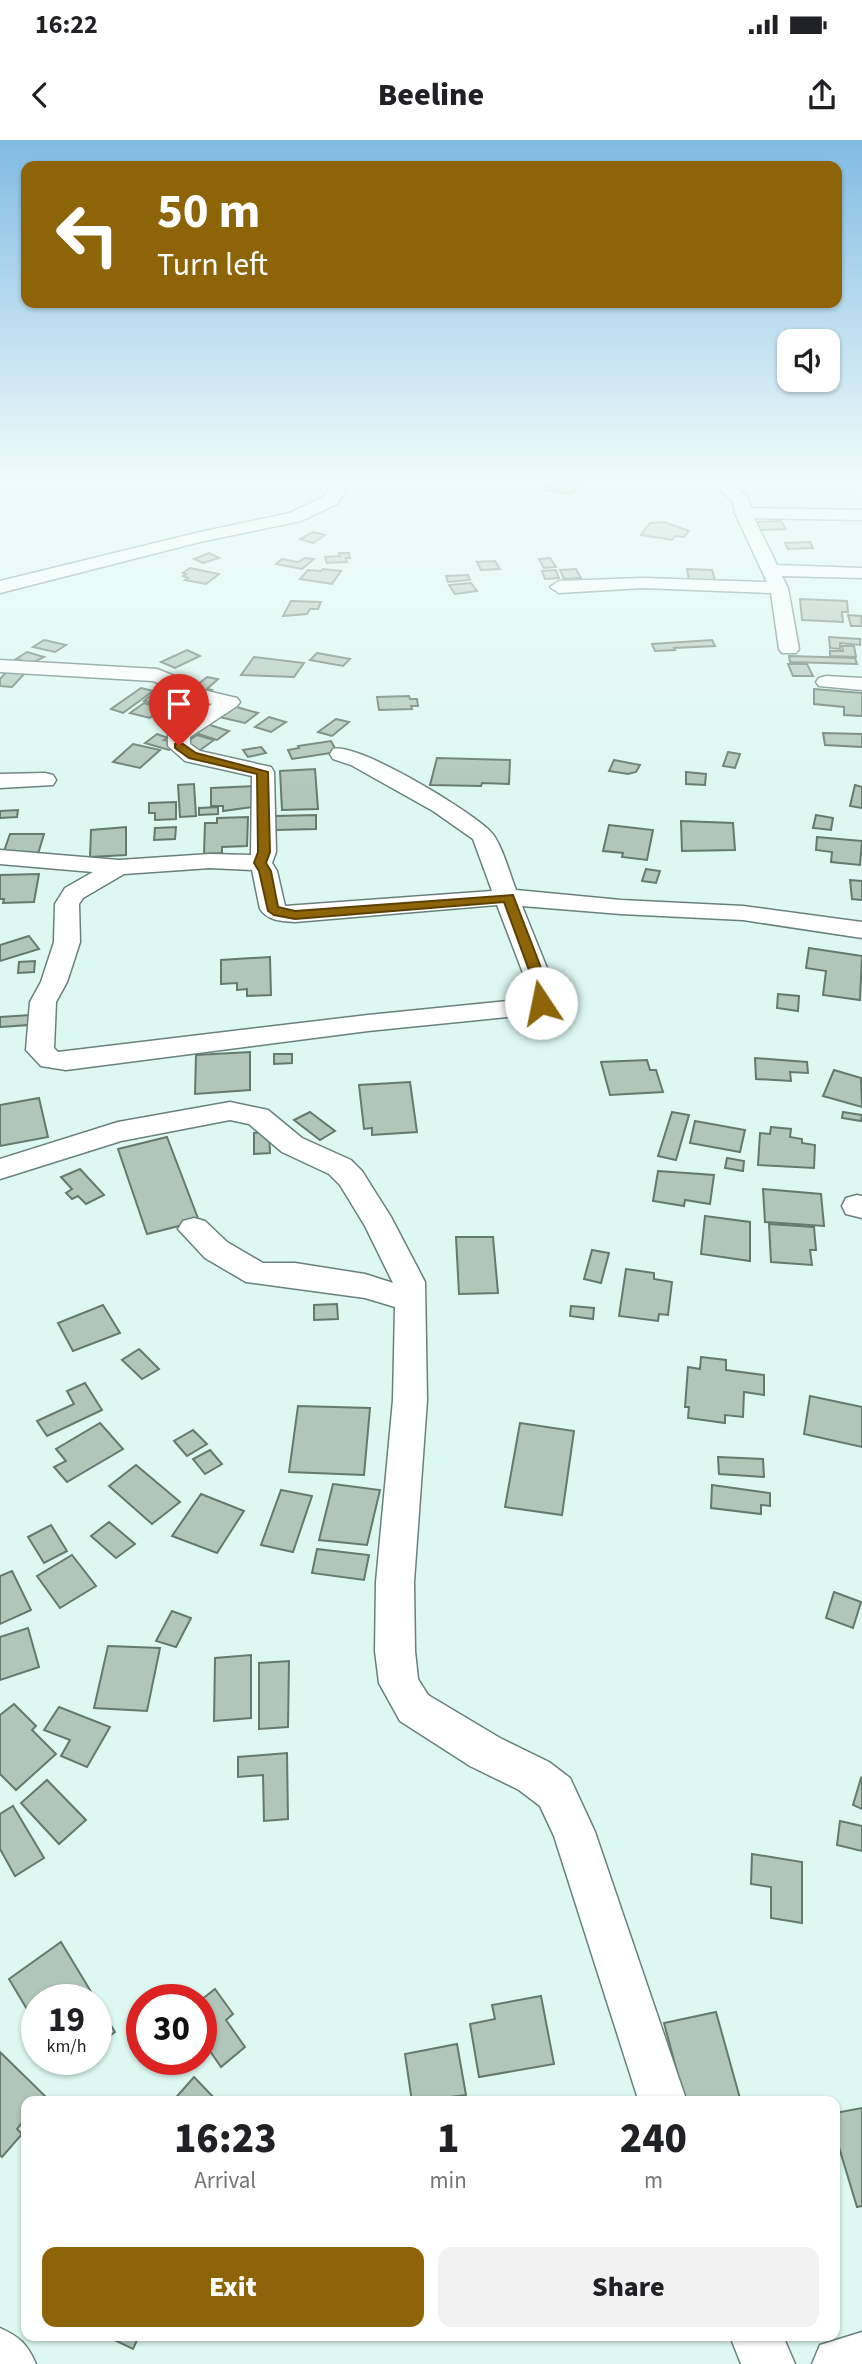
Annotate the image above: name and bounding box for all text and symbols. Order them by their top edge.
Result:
text: 16:22 [35,6,98,43]
text: Beeline [378,72,484,118]
icon: back [21,76,59,114]
icon: share [803,76,841,114]
text: 50 m [157,177,261,247]
icon: left [42,189,133,280]
text: Turn left [157,242,268,288]
map controls [777,329,840,392]
button: sound [777,329,840,392]
pin [149,674,209,746]
icon: arrive [160,685,198,723]
position arrow [504,966,578,1040]
speed limit sign: 30 [126,1984,217,2075]
text: 19 [48,1995,85,2045]
text: km/h [47,2034,86,2059]
text: 16:23 [174,2109,277,2169]
text: 1 [437,2109,459,2169]
text: 240 [620,2109,687,2169]
text: Arrival [194,2164,256,2197]
text: min [430,2164,467,2197]
text: m [644,2164,663,2197]
button: Exit [42,2247,424,2327]
button: Share [438,2247,819,2327]

